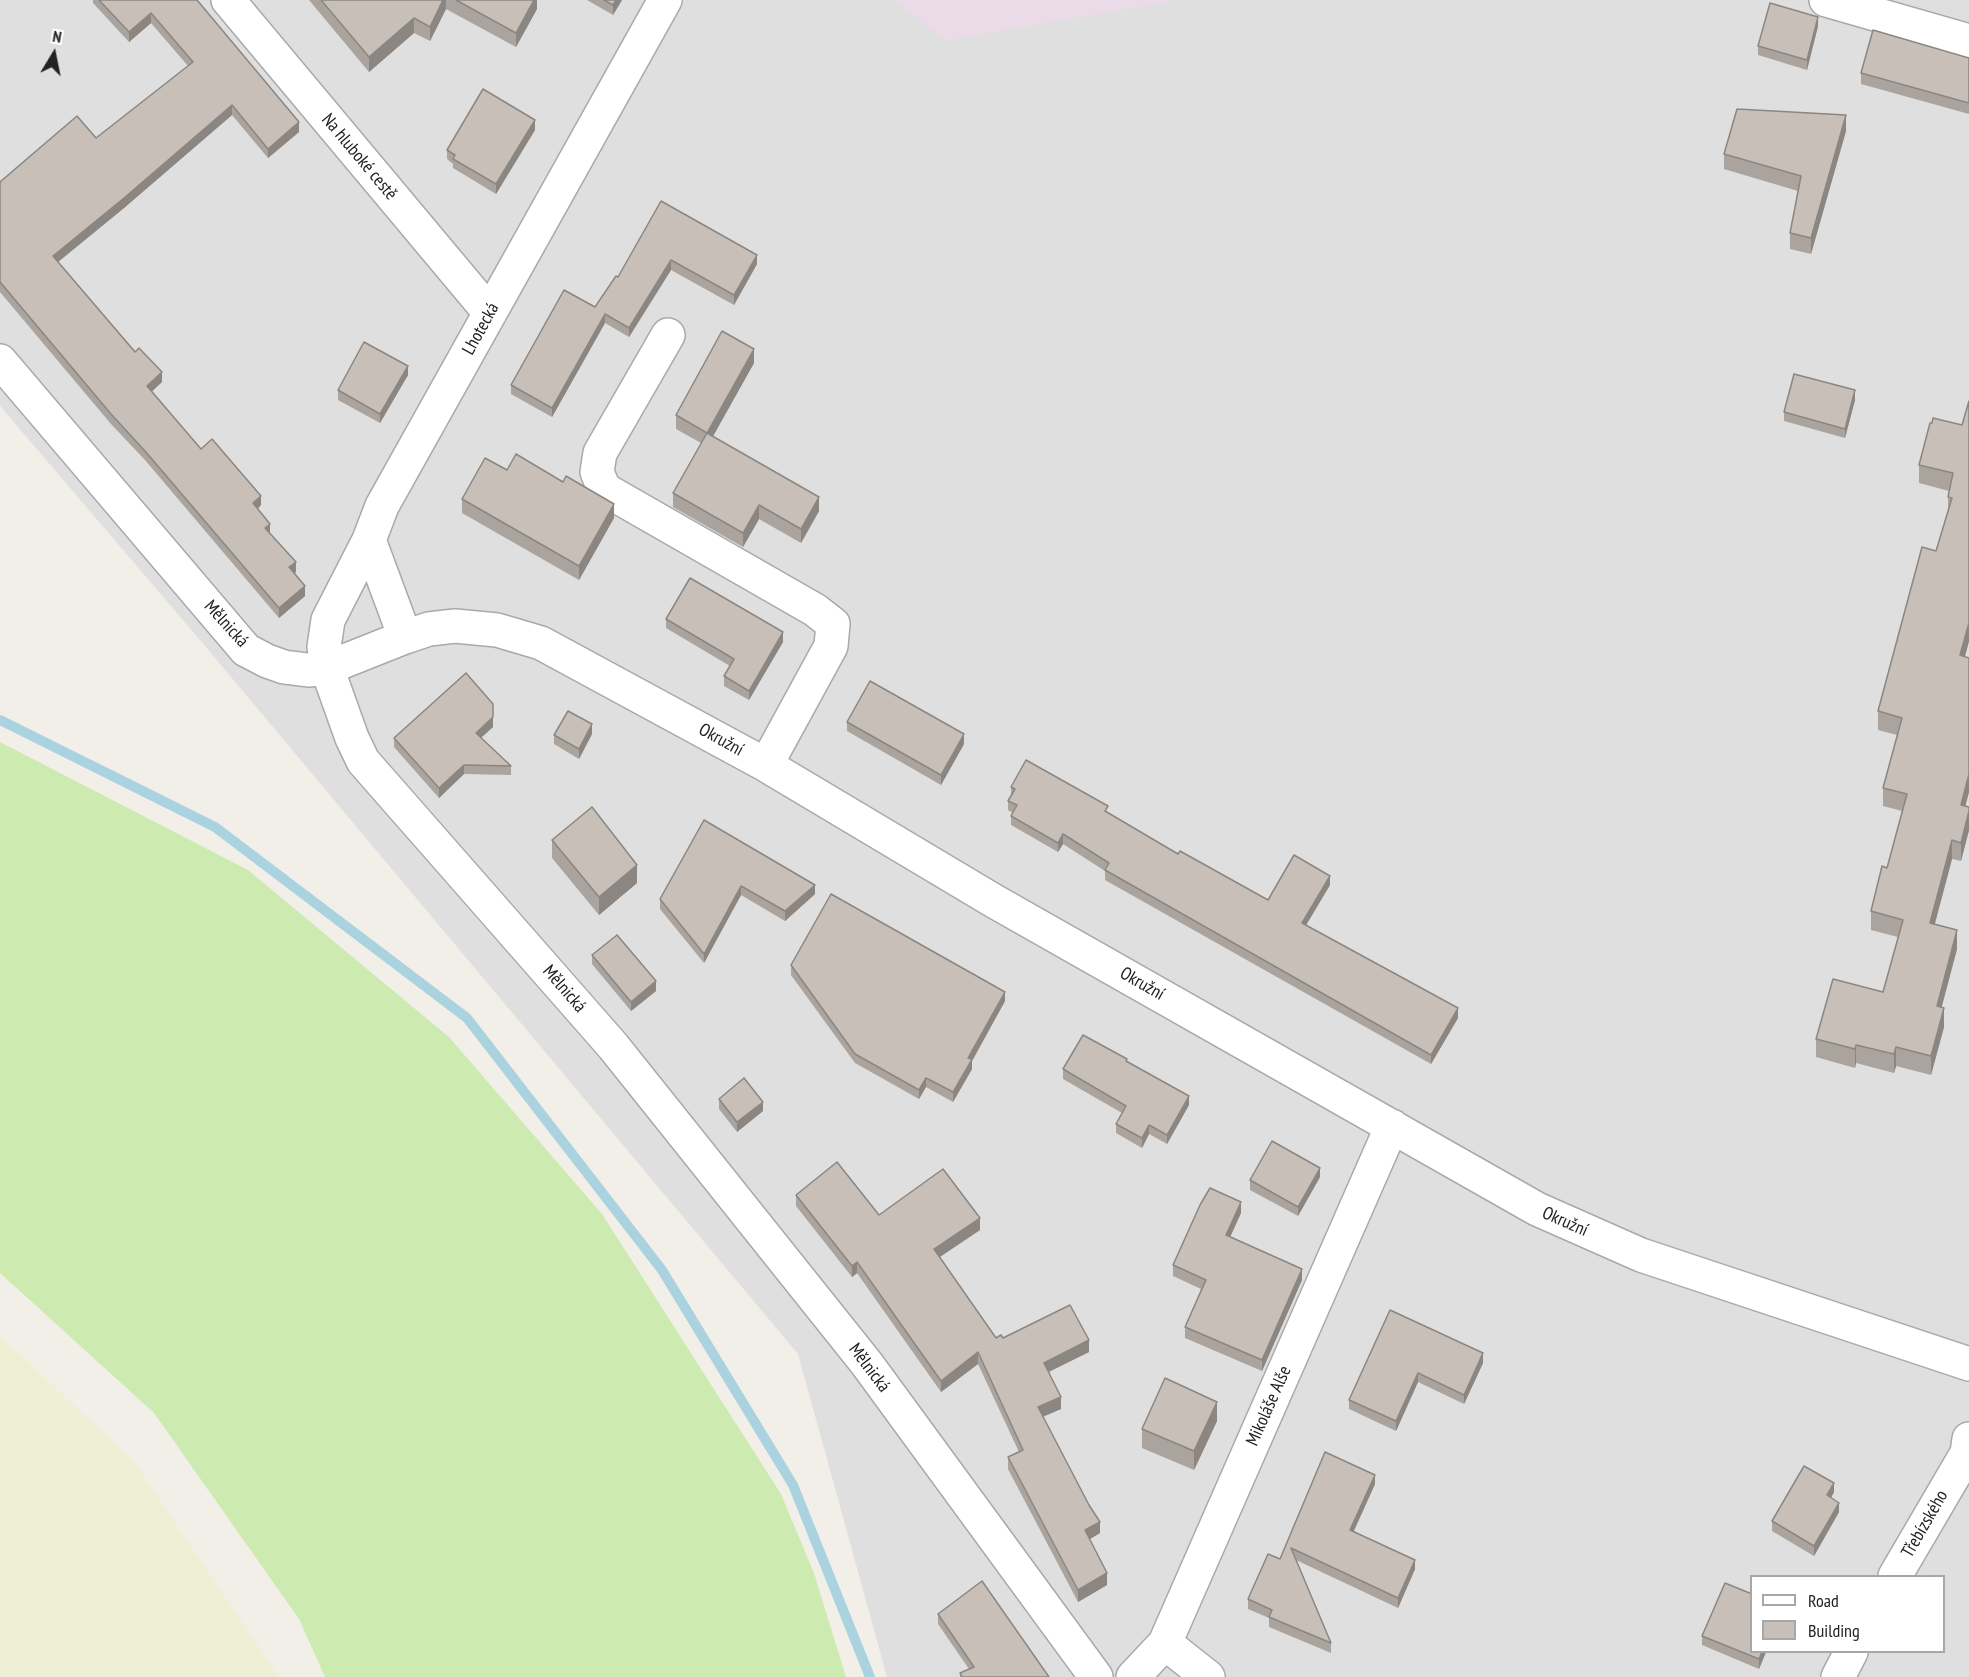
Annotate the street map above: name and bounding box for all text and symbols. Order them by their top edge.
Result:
north arrow [24,24,84,84]
text: N [51,26,63,47]
street label: Na hluboké cestě [317,109,401,205]
street label: Lhotecká [458,299,504,359]
street label: Mělnická [199,596,253,652]
street label: Okružní [695,719,747,761]
street label: Mělnická [538,961,590,1017]
street label: Okružní [1116,963,1168,1005]
street label: Okružní [1539,1202,1591,1242]
street label: Mělnická [844,1339,894,1397]
street label: Mikoláše Alše [1242,1363,1296,1449]
street label: Třebízského [1897,1487,1953,1561]
legend [1750,1575,1945,1653]
text: Road [1808,1589,1839,1612]
text: Building [1808,1619,1860,1642]

